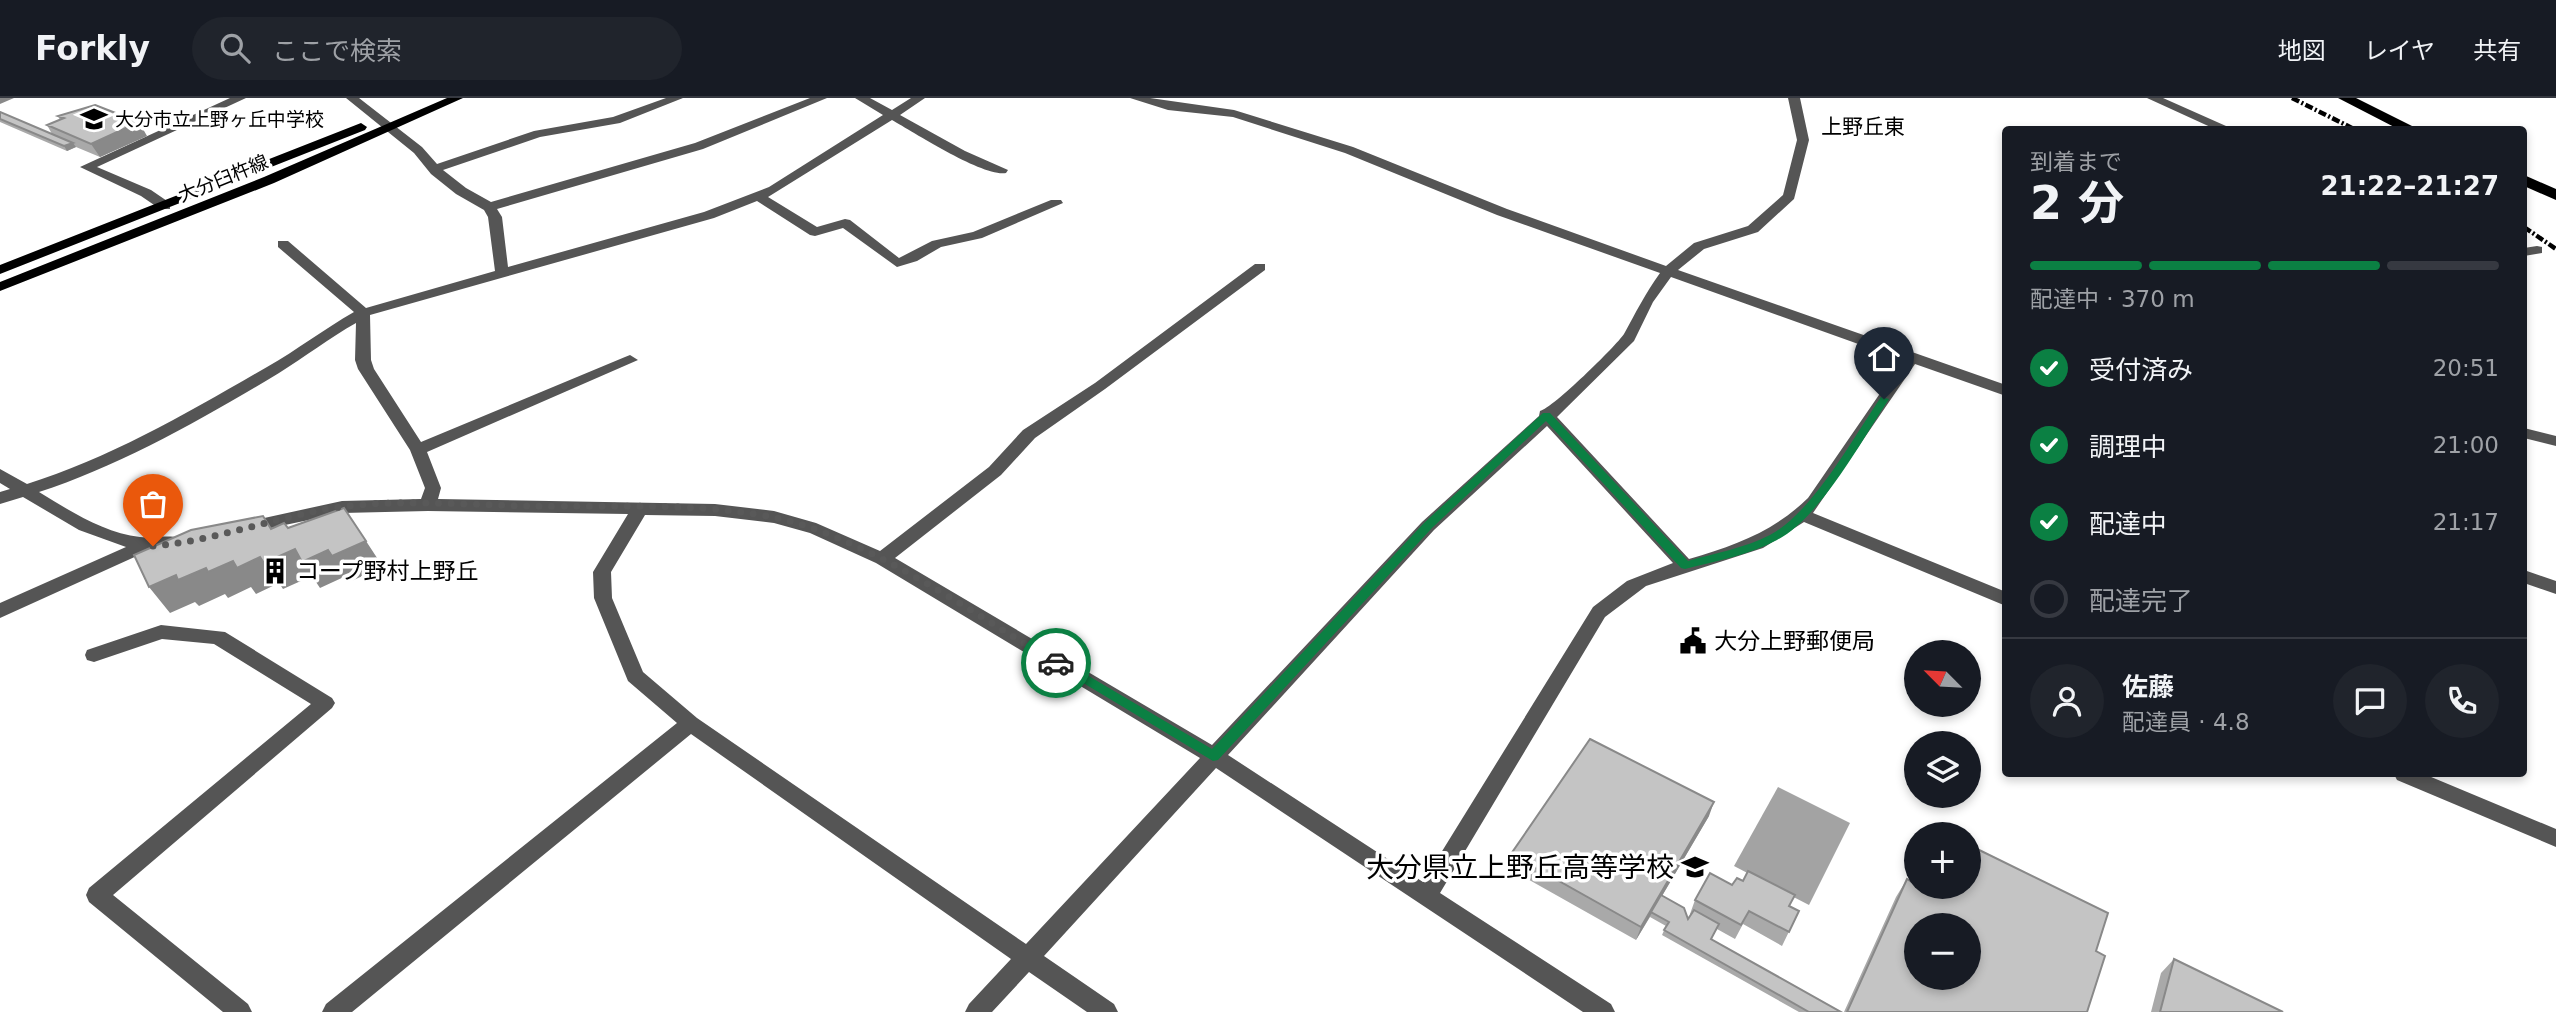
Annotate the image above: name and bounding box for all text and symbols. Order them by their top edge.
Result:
search box [192,17,682,80]
text: Forkly [35,29,150,68]
icon: search [216,29,254,67]
text: ここで検索 [272,36,402,66]
text: 地図 [2278,37,2326,65]
text: レイヤ [2364,37,2435,65]
text: 共有 [2473,37,2521,65]
school or university icon: 大分市立上野ヶ丘中学校 [79,104,109,134]
place label: 大分市立上野ヶ丘中学校 [115,108,324,130]
district label: 上野丘東 [1821,115,1905,139]
text: 到着まで [2030,149,2122,175]
street label: 大分臼杵線 [175,150,271,206]
text: 21:22–21:27 [2320,171,2499,201]
text: 2 分 [2030,176,2124,230]
text: 配達中 · 370 m [2030,286,2195,312]
pin [1854,327,1914,399]
icon: home [1865,338,1903,376]
icon: check [2030,349,2068,387]
text: 受付済み [2089,355,2193,385]
text: 20:51 [2433,355,2499,381]
icon: check [2030,426,2068,464]
text: 調理中 [2089,432,2167,462]
text: 21:00 [2433,432,2499,458]
pin [123,474,183,546]
icon: bag [134,485,172,523]
icon: check [2030,503,2068,541]
text: 配達中 [2089,509,2167,539]
text: 21:17 [2433,509,2499,535]
building icon: コープ野村上野丘 [260,556,290,586]
place label: コープ野村上野丘 [296,558,479,584]
text: 配達完了 [2089,586,2193,616]
public building icon: 大分上野郵便局 [1678,626,1708,656]
courier [1021,628,1091,698]
place label: 大分上野郵便局 [1714,628,1875,654]
north arrow [1904,640,1981,718]
map controls [1904,640,1981,990]
icon: car [1037,644,1075,682]
button: person [2030,664,2104,738]
button: chat [2333,664,2407,738]
button: phone [2425,664,2499,738]
text: 佐藤 [2122,672,2174,702]
text: 配達員 · 4.8 [2122,709,2250,735]
button: layers [1904,731,1981,808]
button: + [1904,822,1981,899]
place label: 大分県立上野丘高等学校 [1366,851,1674,884]
school or university icon: 大分県立上野丘高等学校 [1680,852,1710,882]
button: − [1904,913,1981,990]

